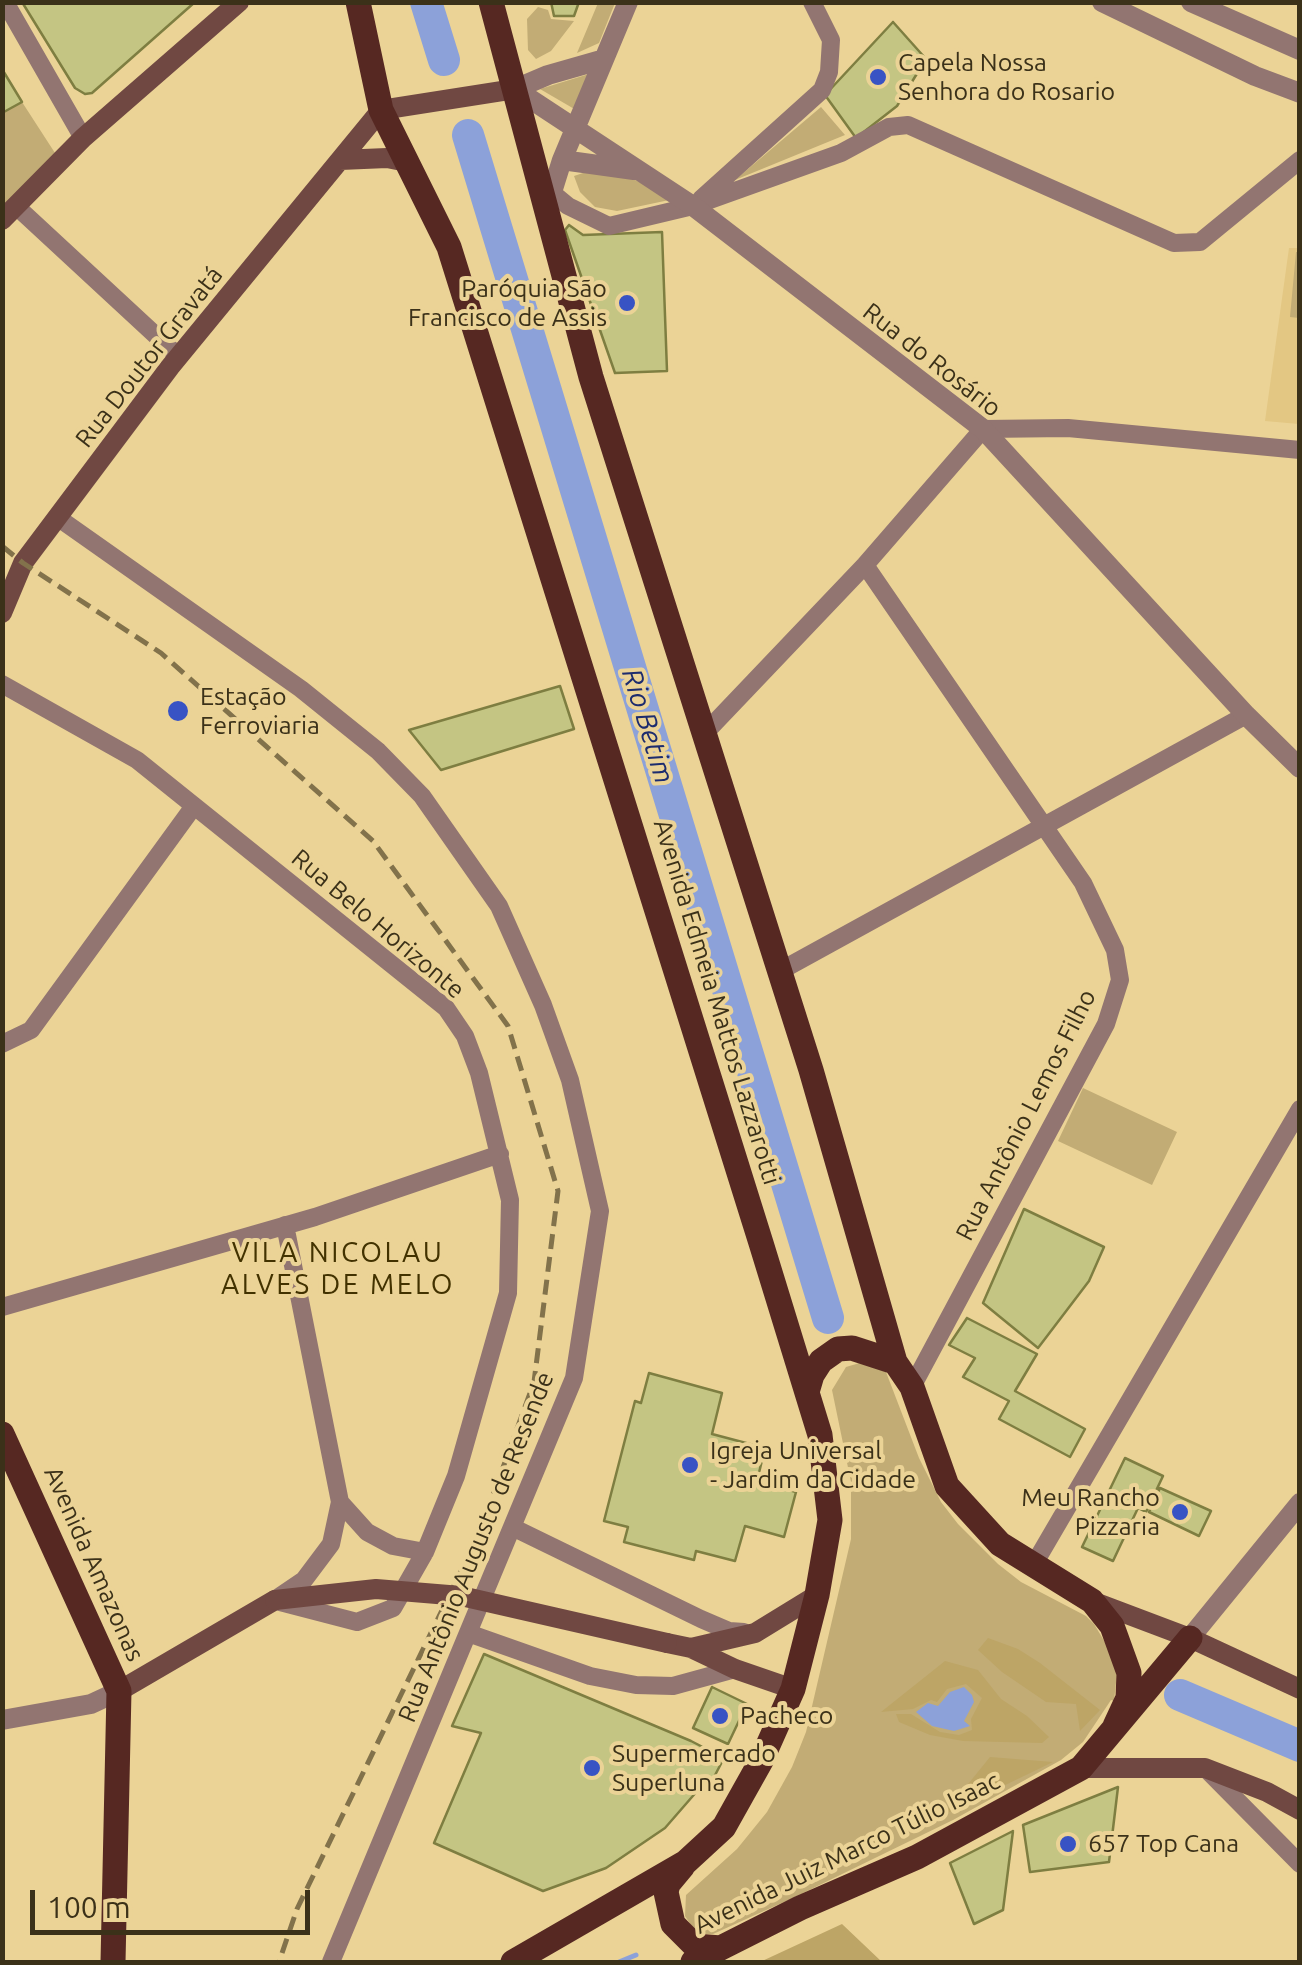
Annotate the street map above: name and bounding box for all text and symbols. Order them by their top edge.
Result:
place label: Capela Nossa Senhora do Rosario [898,48,1115,107]
marker: Capela Nossa Senhora do Rosario [867,66,889,88]
street label: Rua Doutor Gravatá [69,261,229,453]
place label: Paróquia São Francisco de Assis [408,274,607,333]
marker: Paróquia São Francisco de Assis [616,292,638,314]
street label: Rua do Rosário [857,297,1007,423]
water label: Rio Betim [615,664,681,788]
place label: Estação Ferroviaria [200,682,320,741]
marker: Estação Ferroviaria [165,698,191,724]
street label: Avenida Edmeia Mattos Lazzarotti [647,816,787,1188]
street label: Rua Belo Horizonte [286,843,470,1005]
street label: Rua Antônio Lemos Filho [950,984,1102,1246]
district label: VILA NICOLAU ALVES DE MELO [221,1236,455,1302]
street label: Rua Antônio Augusto de Resende [392,1368,560,1726]
place label: Igreja Universal - Jardim da Cidade [710,1436,916,1495]
marker: Igreja Universal - Jardim da Cidade [679,1454,701,1476]
street label: Avenida Amazonas [38,1462,150,1666]
place label: Meu Rancho Pizzaria [1021,1483,1160,1542]
marker: Meu Rancho Pizzaria [1169,1501,1191,1523]
place label: Pacheco [740,1701,833,1731]
marker: Pacheco [709,1705,731,1727]
place label: Supermercado Superluna [612,1739,776,1798]
marker: Supermercado Superluna [581,1757,603,1779]
street label: Avenida Juiz Marco Túlio Isaac [689,1766,1005,1940]
place label: 657 Top Cana [1088,1829,1239,1859]
marker: 657 Top Cana [1057,1833,1079,1855]
scale bar [35,1870,315,1932]
text: 100 m [47,1890,131,1924]

